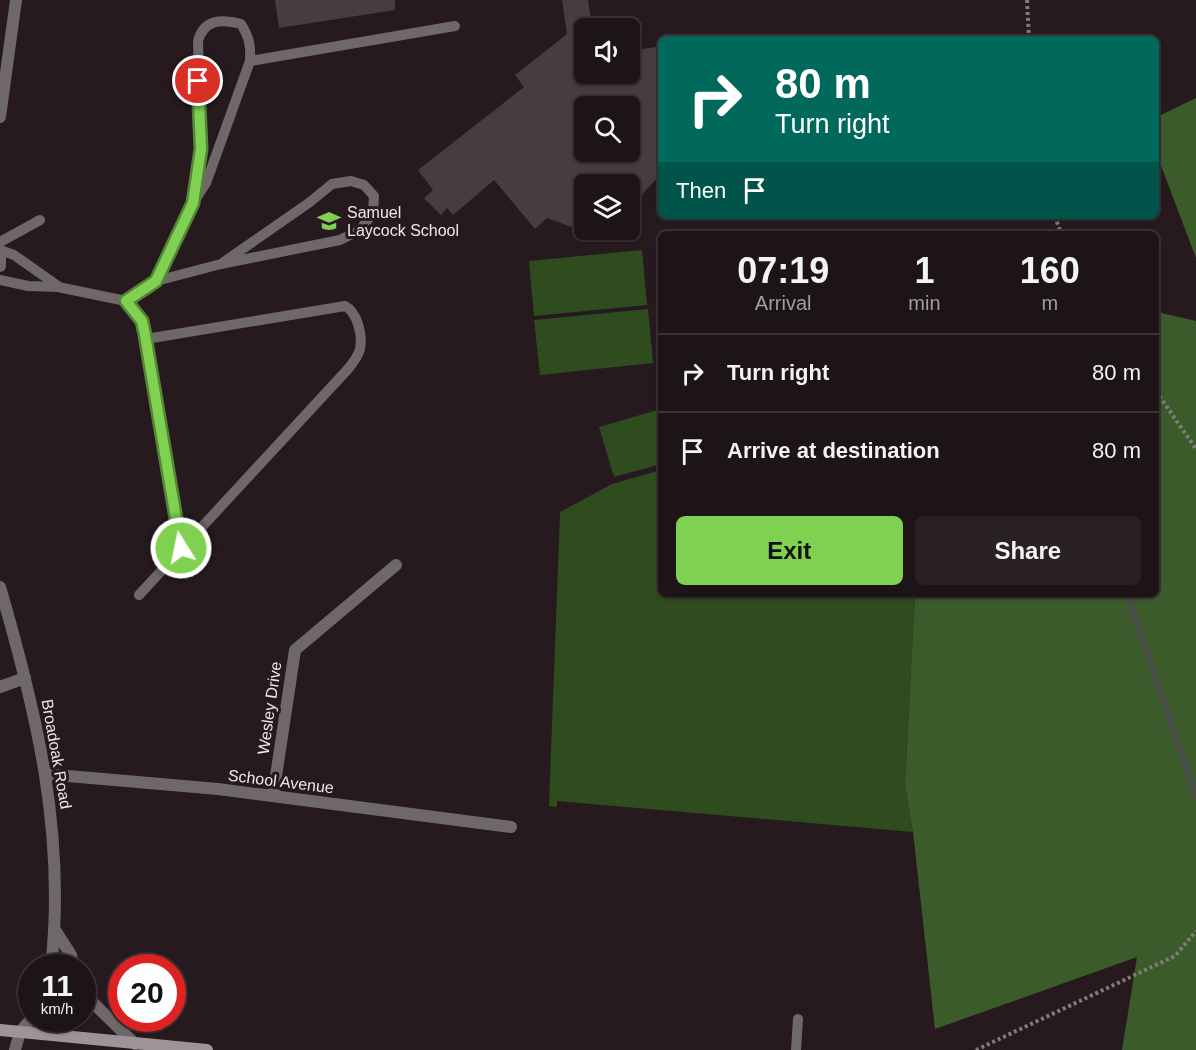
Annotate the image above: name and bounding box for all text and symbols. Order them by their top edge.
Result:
map controls [574,18,640,240]
button: sound [574,18,640,84]
pin [172,55,223,106]
icon: right [676,60,754,138]
text: 80 m [775,60,871,107]
icon: arrive [181,64,214,97]
button: search [574,96,640,162]
text: Turn right [775,109,890,139]
button: layers [574,174,640,240]
icon: arrive [738,174,771,207]
text: Then [676,178,726,203]
place label: Samuel Laycock School [347,204,459,239]
school or university icon: Samuel Laycock School [316,208,342,234]
text: 07:19 [737,250,829,291]
text: 1 [914,250,934,291]
text: 160 [1020,250,1080,291]
text: Arrival [755,292,812,314]
text: min [908,292,941,314]
text: m [1041,292,1058,314]
icon: right [676,357,709,390]
text: Turn right [727,360,829,385]
text: 80 m [1092,360,1141,385]
icon: arrive [676,435,709,468]
text: Arrive at destination [727,438,940,463]
text: 80 m [1092,438,1141,463]
position arrow [149,516,213,580]
button: Exit [676,516,903,585]
button: Share [915,516,1141,585]
street label: Wesley Drive [255,660,284,756]
street label: Broadoak Road [38,698,75,810]
street label: School Avenue [227,767,335,796]
speed limit sign: 20 [108,954,186,1032]
text: 11 [41,969,73,1002]
text: km/h [41,1000,73,1017]

